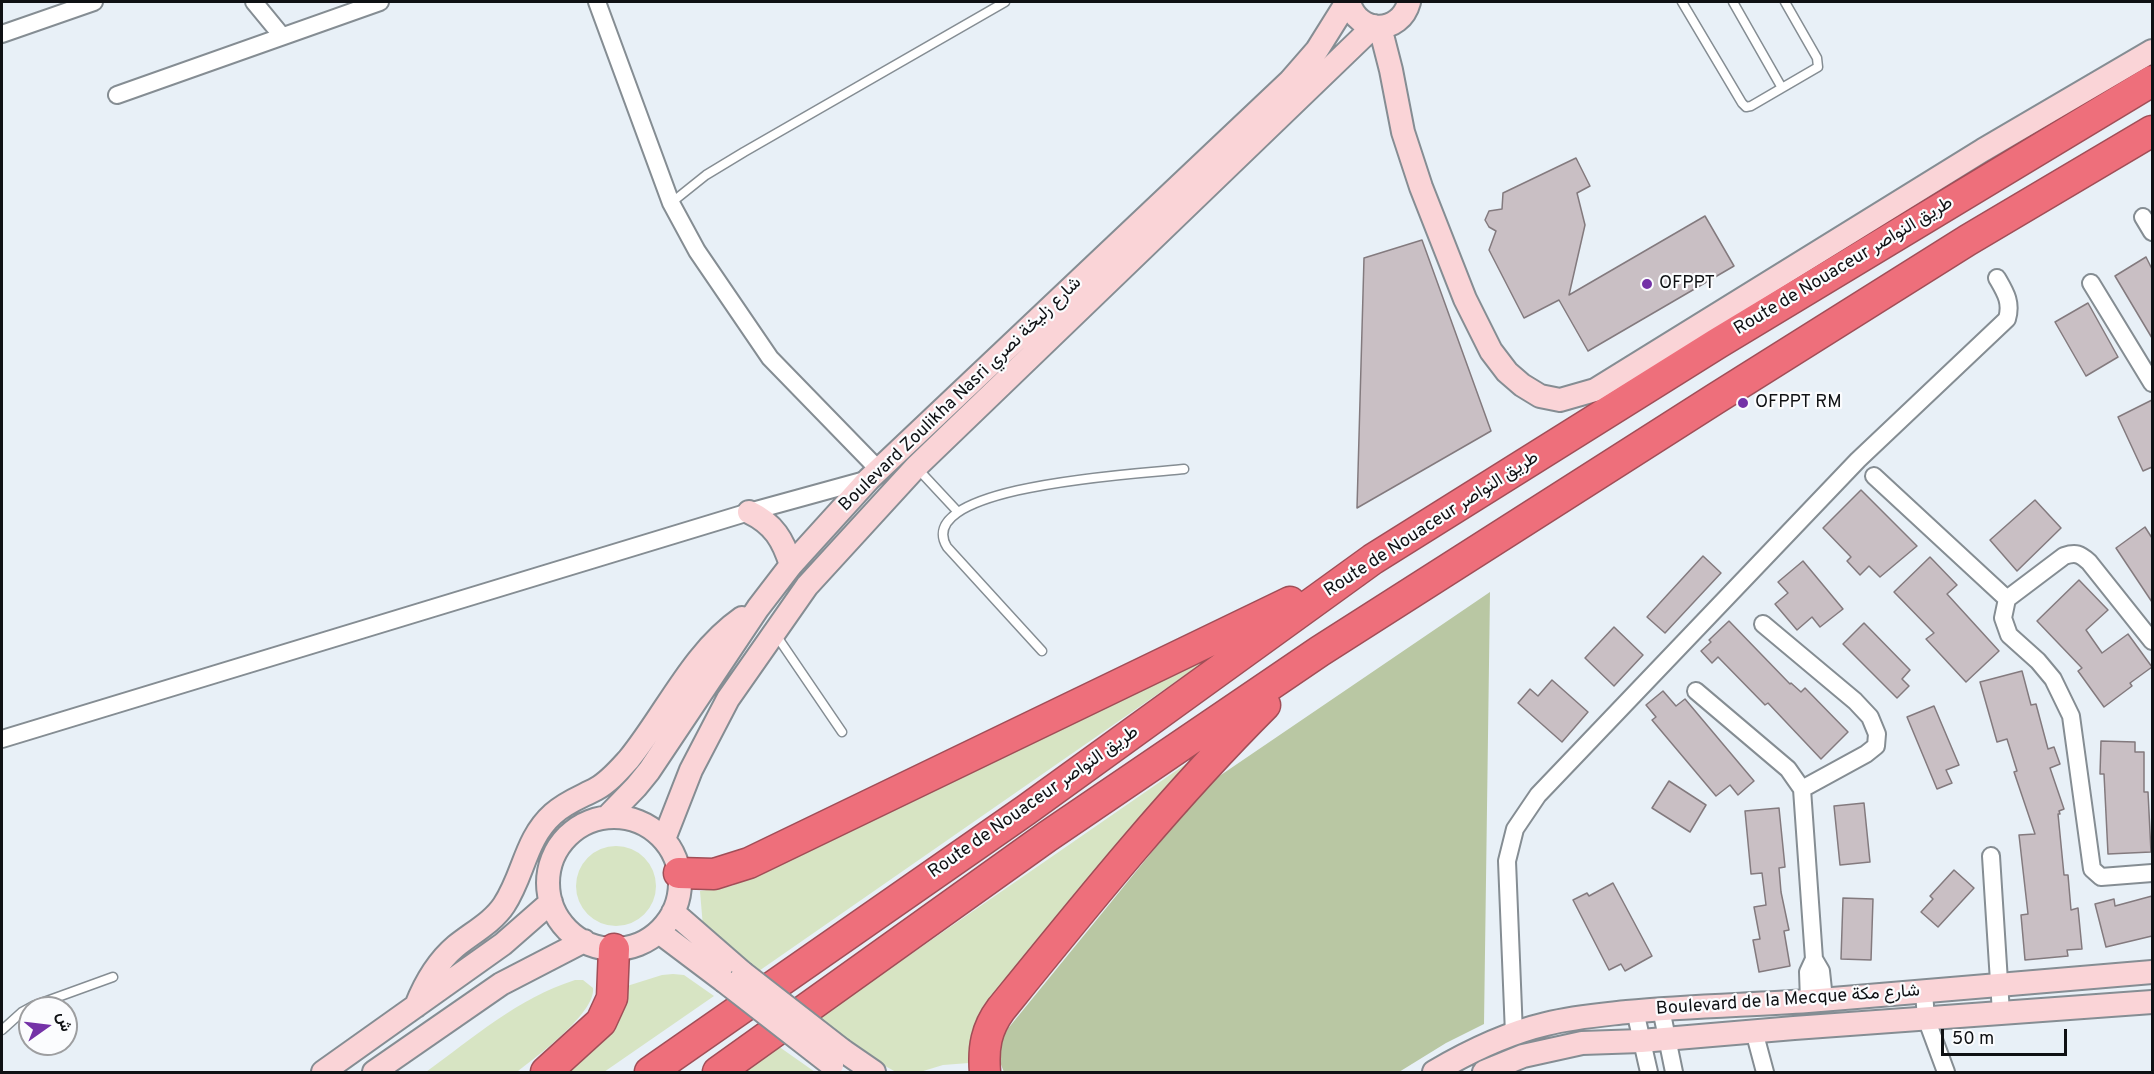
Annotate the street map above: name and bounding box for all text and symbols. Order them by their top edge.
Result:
street label: Route de Nouaceur طريق النواصر [1731,193,1957,341]
street label: Boulevard Zoulikha Nasri شارع زليخة نصري [835,273,1087,517]
place label: OFPPT [1659,273,1715,295]
marker: OFPPT [1640,277,1654,291]
place label: OFPPT RM [1755,392,1842,414]
marker: OFPPT RM [1736,396,1750,410]
street label: Route de Nouaceur طريق النواصر [1321,447,1543,603]
street label: Route de Nouaceur طريق النواصر [925,722,1143,884]
street label: Boulevard de la Mecque شارع مكة [1655,981,1921,1021]
north arrow [18,996,78,1056]
text: ش [51,1010,76,1034]
scale bar [1944,1017,2070,1055]
text: 50 m [1952,1028,1994,1051]

